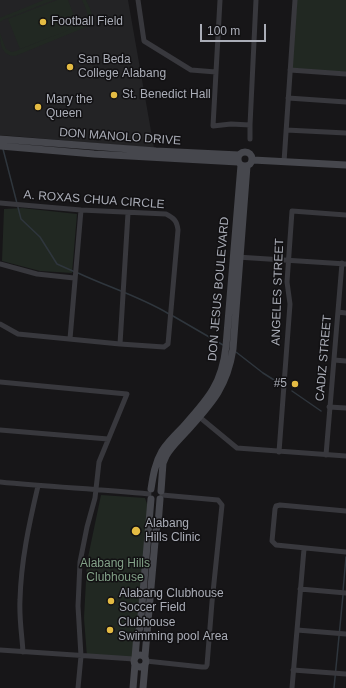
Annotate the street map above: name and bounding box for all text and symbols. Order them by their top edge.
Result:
place label: Football Field [51,15,123,29]
scale bar [202,16,268,42]
marker: Football Field [38,17,48,27]
text: 100 m [207,24,240,38]
place label: San Beda College Alabang [78,53,166,81]
marker: San Beda College Alabang [65,62,75,72]
place label: St. Benedict Hall [122,88,211,102]
marker: St. Benedict Hall [109,90,119,100]
place label: Mary the Queen [46,93,93,121]
marker: Mary the Queen [33,102,43,112]
street label: DON MANOLO DRIVE [59,126,181,148]
street label: A. ROXAS CHUA CIRCLE [23,188,165,212]
street label: DON JESUS BOULEVARD [206,216,232,362]
street label: ANGELES STREET [269,238,287,346]
street label: CADIZ STREET [313,314,335,402]
place label: #5 [274,377,287,391]
marker: #5 [290,379,300,389]
place label: Alabang Hills Clinic [145,517,200,545]
marker: Alabang Hills Clinic [130,525,142,537]
park label: Alabang Hills Clubhouse [80,557,150,585]
place label: Alabang Clubhouse Soccer Field [119,587,224,615]
marker: Alabang Clubhouse Soccer Field [106,596,116,606]
place label: Clubhouse Swimming pool Area [118,616,228,644]
marker: Clubhouse Swimming pool Area [105,625,115,635]

